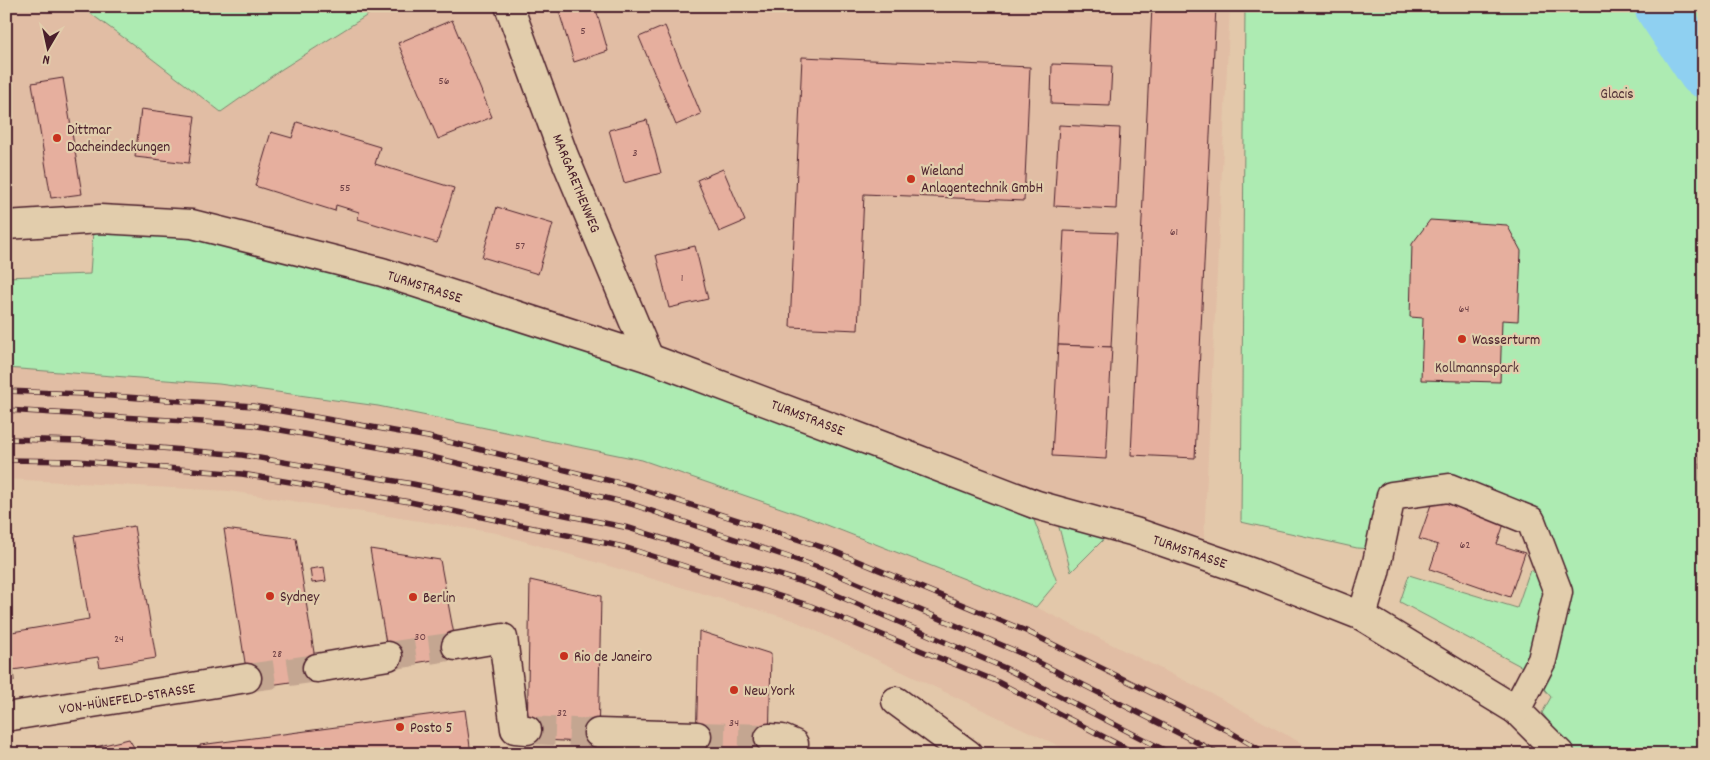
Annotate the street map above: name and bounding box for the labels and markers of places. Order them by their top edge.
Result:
place label: Dittmar Dacheindeckungen [67,120,170,159]
marker: Dittmar Dacheindeckungen [51,132,63,144]
place label: Wieland Anlagentechnik GmbH [921,161,1043,200]
marker: Wieland Anlagentechnik GmbH [905,173,917,185]
place label: Wasserturm [1472,330,1540,352]
marker: Wasserturm [1456,333,1468,345]
place label: Sydney [280,587,320,609]
place label: Berlin [423,588,456,610]
marker: Sydney [264,590,276,602]
marker: Berlin [407,591,419,603]
place label: Rio de Janeiro [574,647,653,669]
marker: Rio de Janeiro [558,650,570,662]
place label: New York [744,681,795,703]
marker: New York [728,684,740,696]
place label: Posto 5 [410,718,452,740]
marker: Posto 5 [394,721,406,733]

